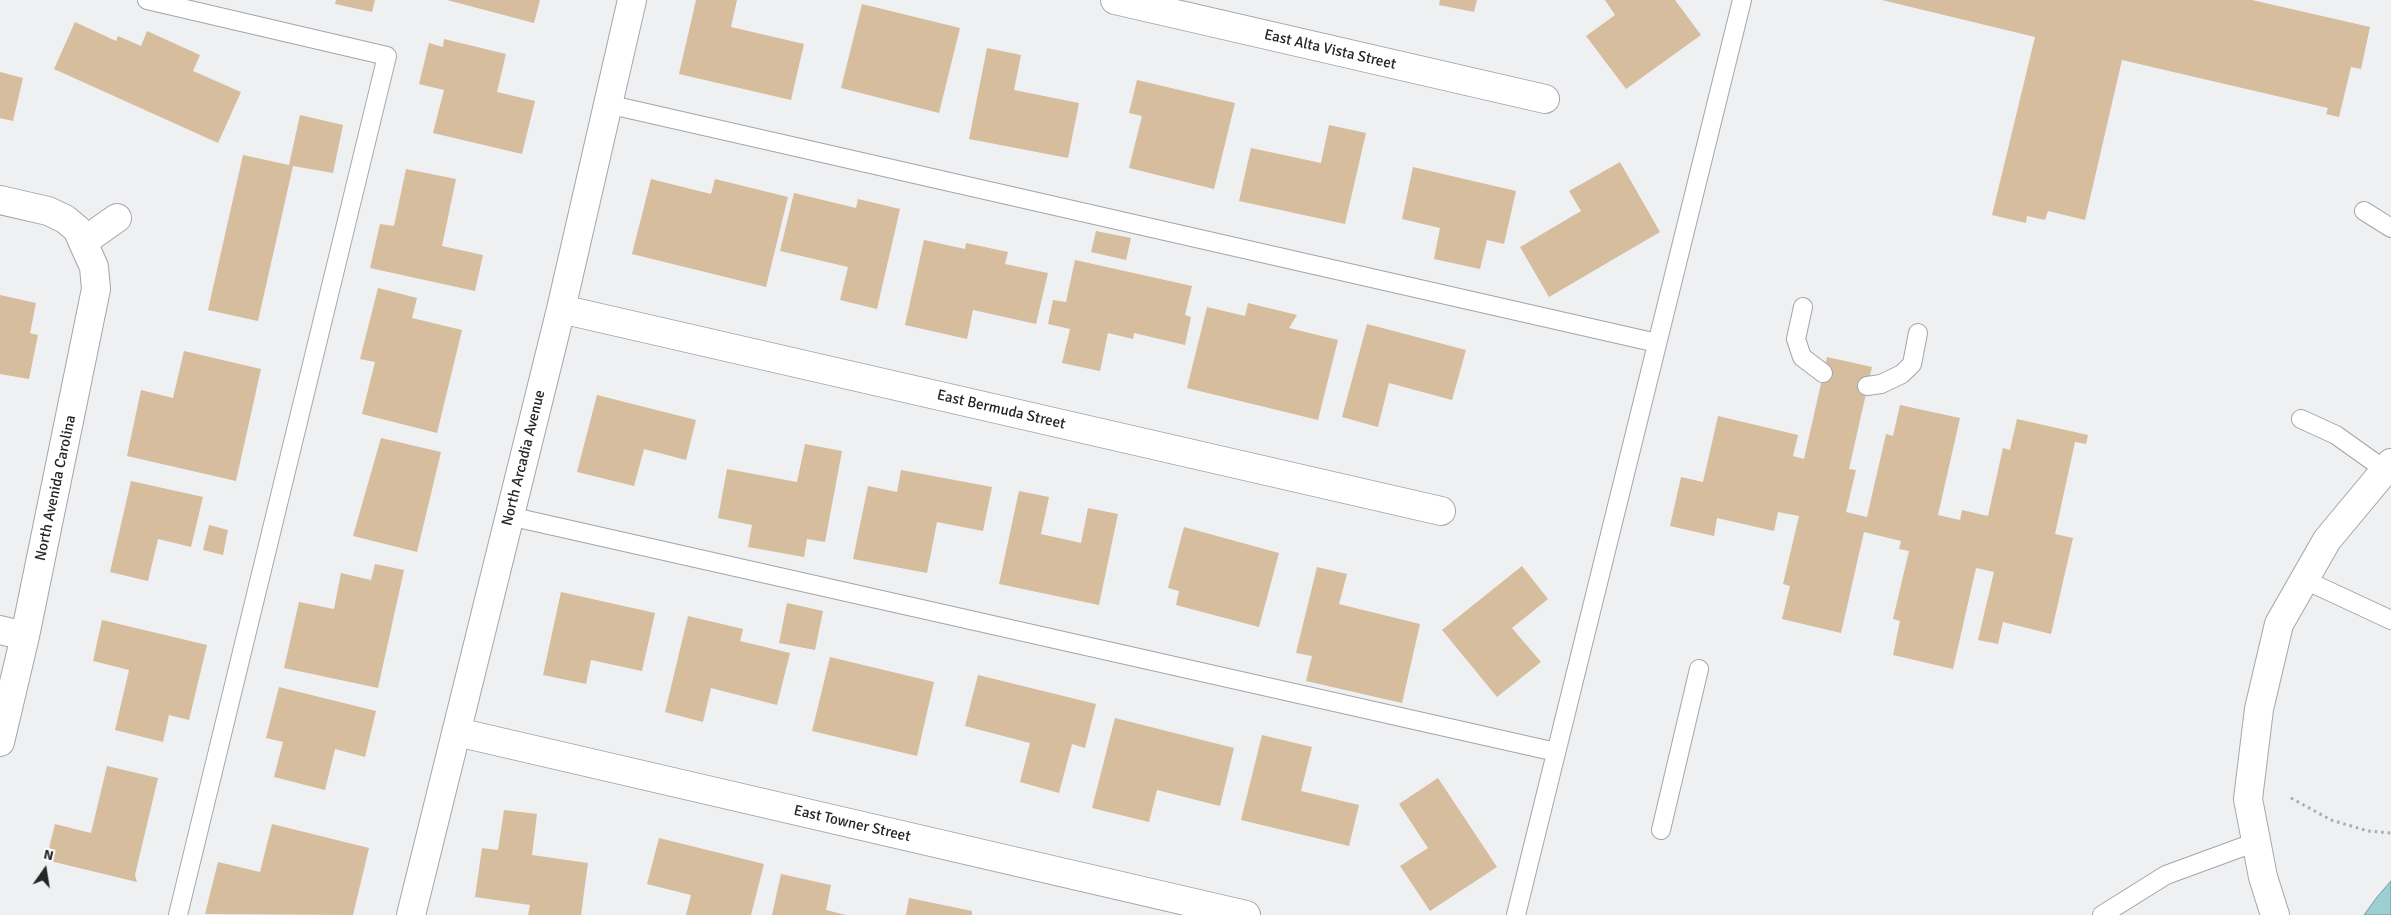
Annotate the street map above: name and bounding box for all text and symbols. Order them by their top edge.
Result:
street label: East Alta Vista Street [1262,26,1398,74]
street label: East Bermuda Street [935,386,1067,434]
street label: North Arcadia Avenue [498,388,550,528]
street label: North Avenida Carolina [32,414,80,562]
street label: East Towner Street [792,802,912,846]
north arrow [20,845,70,895]
text: N [42,846,55,864]

